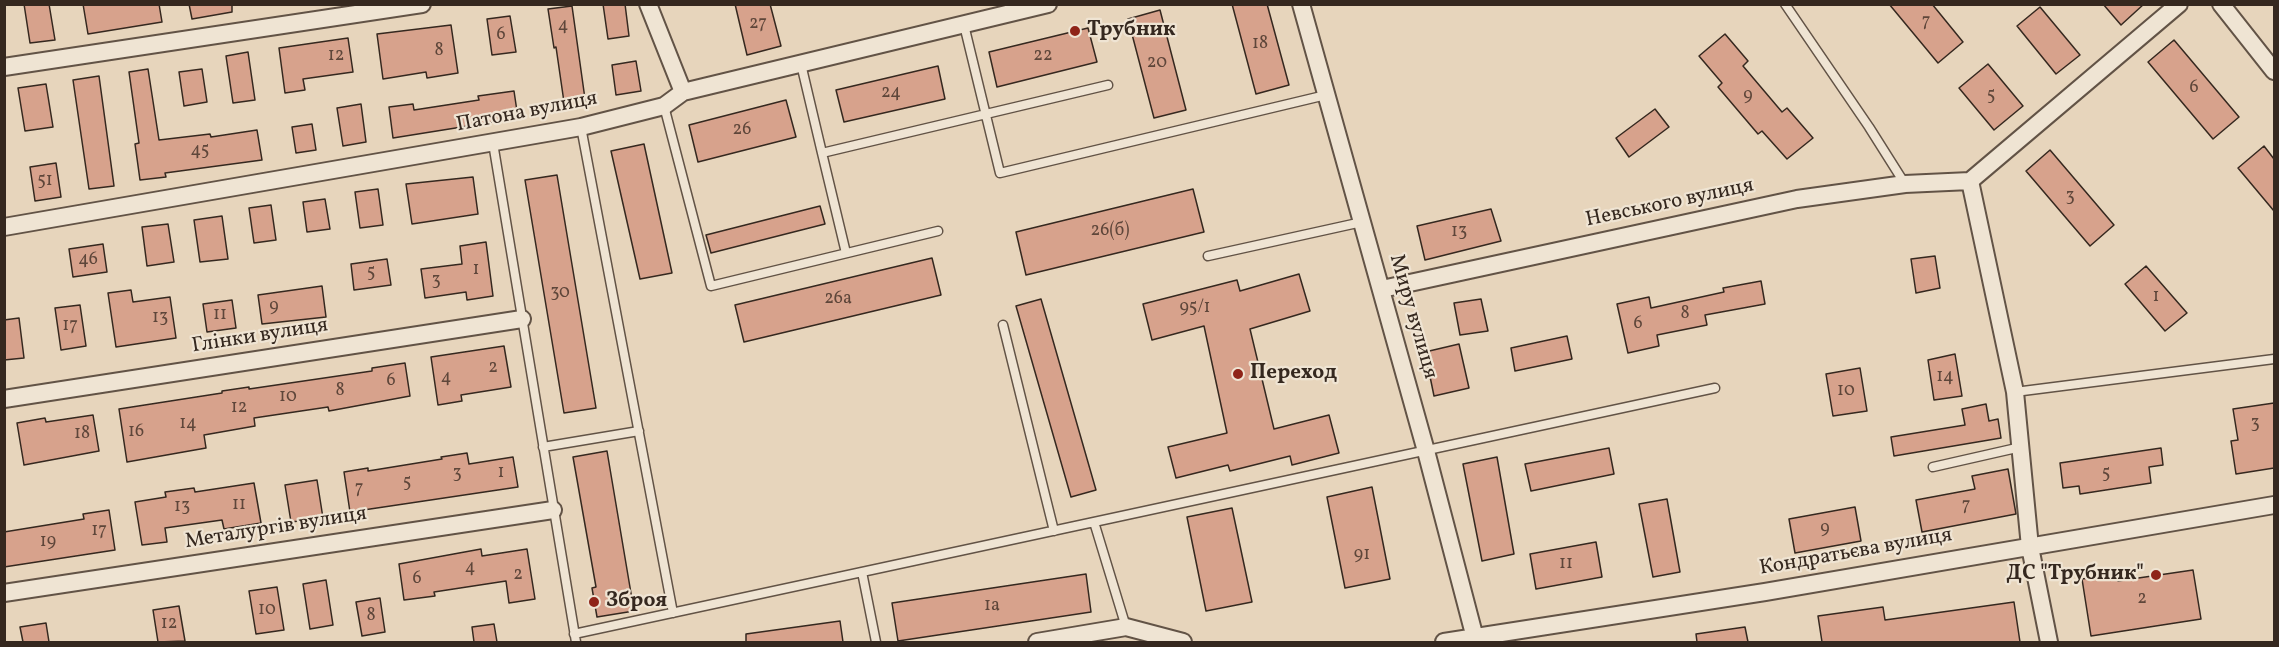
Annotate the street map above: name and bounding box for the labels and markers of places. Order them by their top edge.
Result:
place label: Трубник [1087,18,1176,44]
marker: Трубник [1068,24,1082,38]
place label: Переход [1250,361,1337,387]
marker: Переход [1231,367,1245,381]
place label: ДС "Трубник" [2006,562,2144,588]
marker: ДС "Трубник" [2149,568,2163,582]
place label: Зброя [606,589,667,615]
marker: Зброя [587,595,601,609]

